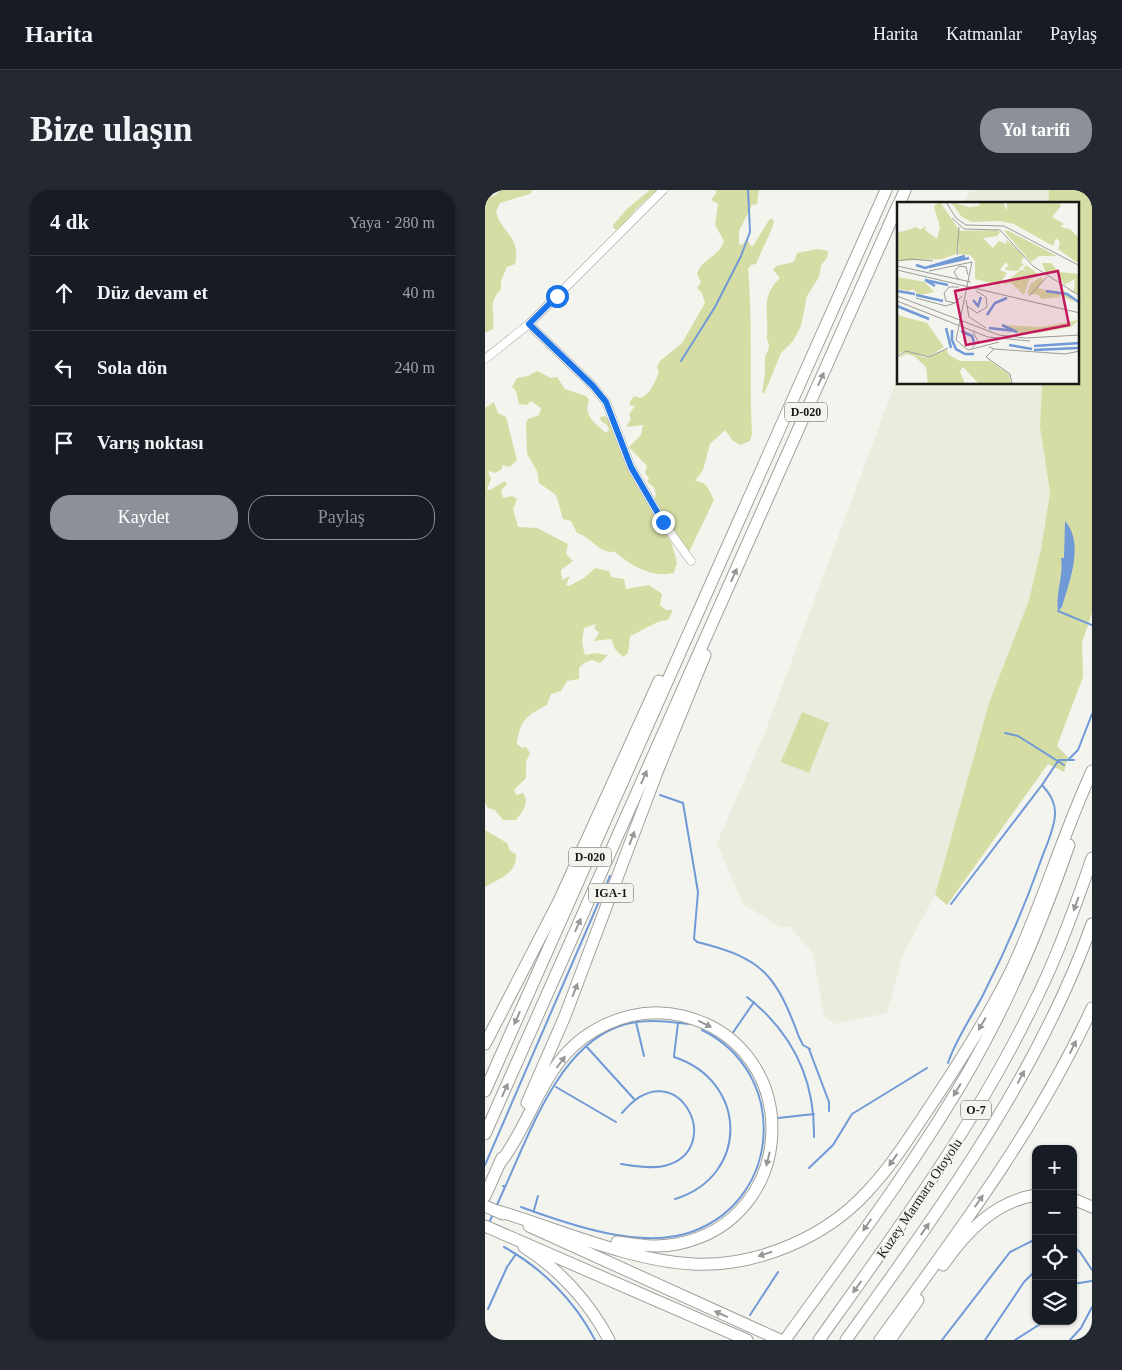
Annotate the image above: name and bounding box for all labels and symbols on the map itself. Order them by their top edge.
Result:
inset map [897,202,1079,385]
route start [546,285,569,308]
one-way arrow [817,372,825,386]
road number: D-020 [785,402,827,422]
route end [652,511,675,534]
one-way arrow [730,568,738,582]
one-way arrow [640,770,648,784]
one-way arrow [628,830,636,845]
road number: D-020 [569,848,611,866]
road number: IGA-1 [589,884,633,902]
one-way arrow [1072,896,1079,911]
one-way arrow [574,918,582,932]
one-way arrow [571,982,579,997]
one-way arrow [513,1011,521,1025]
one-way arrow [978,1018,987,1031]
one-way arrow [698,1020,712,1028]
one-way arrow [1069,1040,1077,1055]
one-way arrow [556,1055,566,1069]
one-way arrow [1017,1069,1025,1084]
one-way arrow [501,1083,509,1097]
one-way arrow [953,1084,962,1097]
road number: O-7 [961,1100,991,1120]
street label: Kuzey Marmara Otoyolu [874,1136,965,1261]
one-way arrow [764,1152,772,1167]
one-way arrow [888,1153,898,1167]
one-way arrow [974,1194,984,1208]
one-way arrow [862,1218,872,1232]
one-way arrow [920,1222,930,1236]
one-way arrow [757,1250,772,1258]
one-way arrow [853,1280,863,1293]
one-way arrow [714,1309,728,1317]

